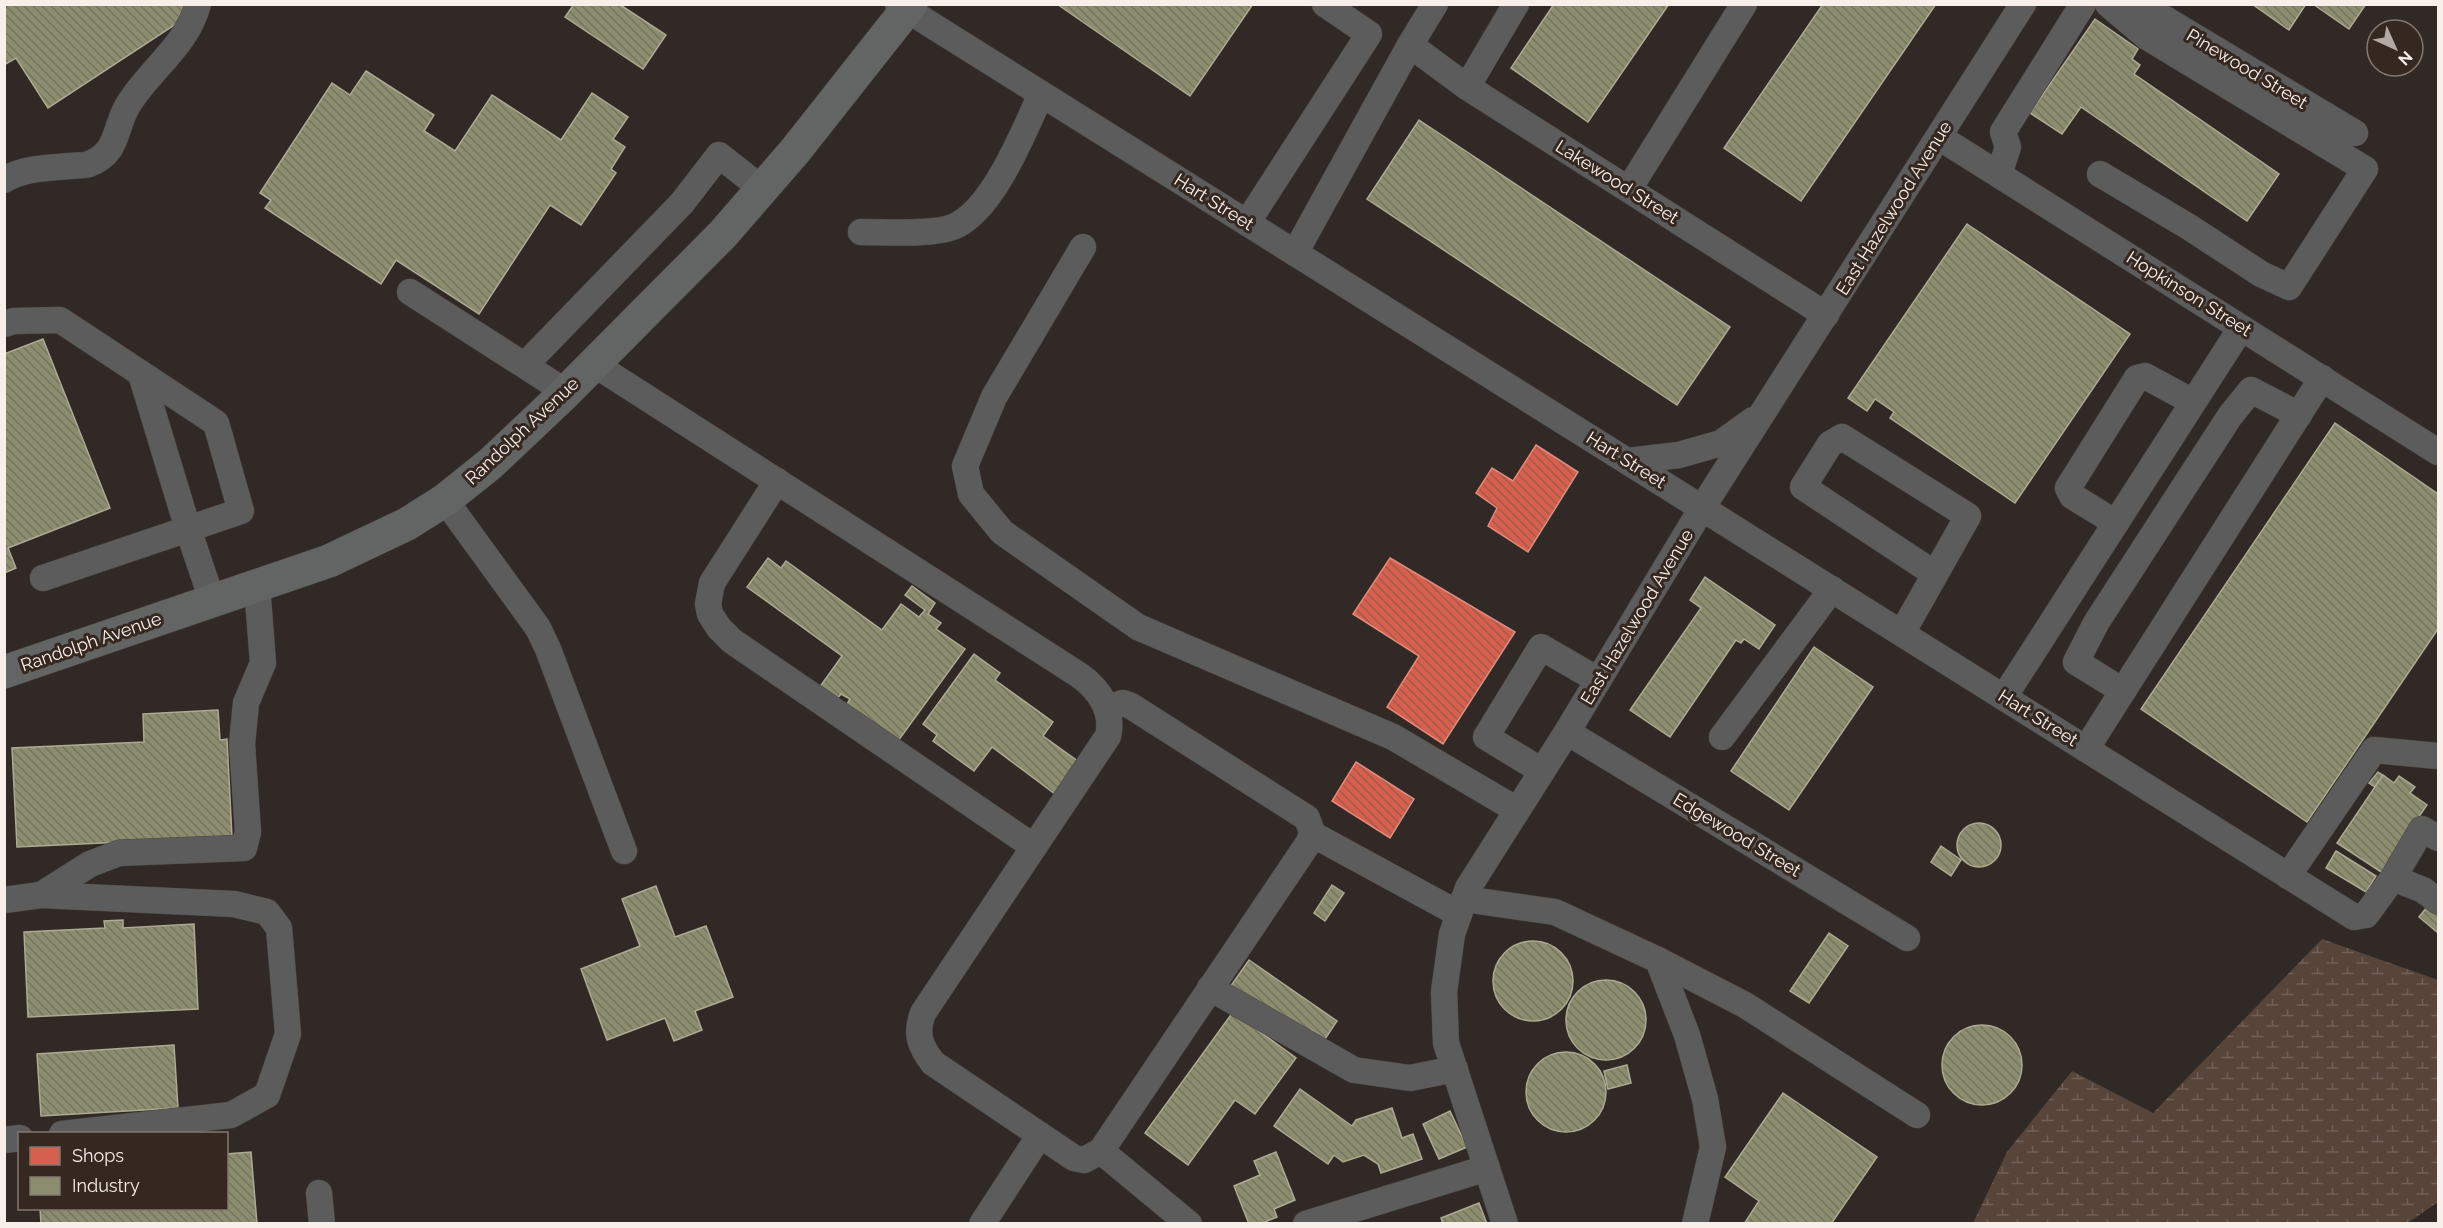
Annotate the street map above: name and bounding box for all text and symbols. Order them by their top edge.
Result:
north arrow [2365,18,2425,78]
street label: Pinewood Street [2183,24,2312,113]
text: N [2394,47,2416,69]
street label: East Hazelwood Avenue [1831,117,1956,299]
street label: Lakewood Street [1552,135,1683,228]
street label: Hart Street [1171,169,1258,234]
street label: Hopkinson Street [2123,247,2256,340]
street label: Randolph Avenue [461,372,583,489]
street label: Hart Street [1583,427,1670,492]
street label: East Hazelwood Avenue [1576,525,1698,708]
street label: Randolph Avenue [18,607,164,675]
street label: Hart Street [1995,685,2082,750]
street label: Edgewood Street [1670,788,1805,881]
legend [18,1132,228,1210]
text: Shops [72,1145,124,1166]
text: Industry [72,1175,140,1196]

